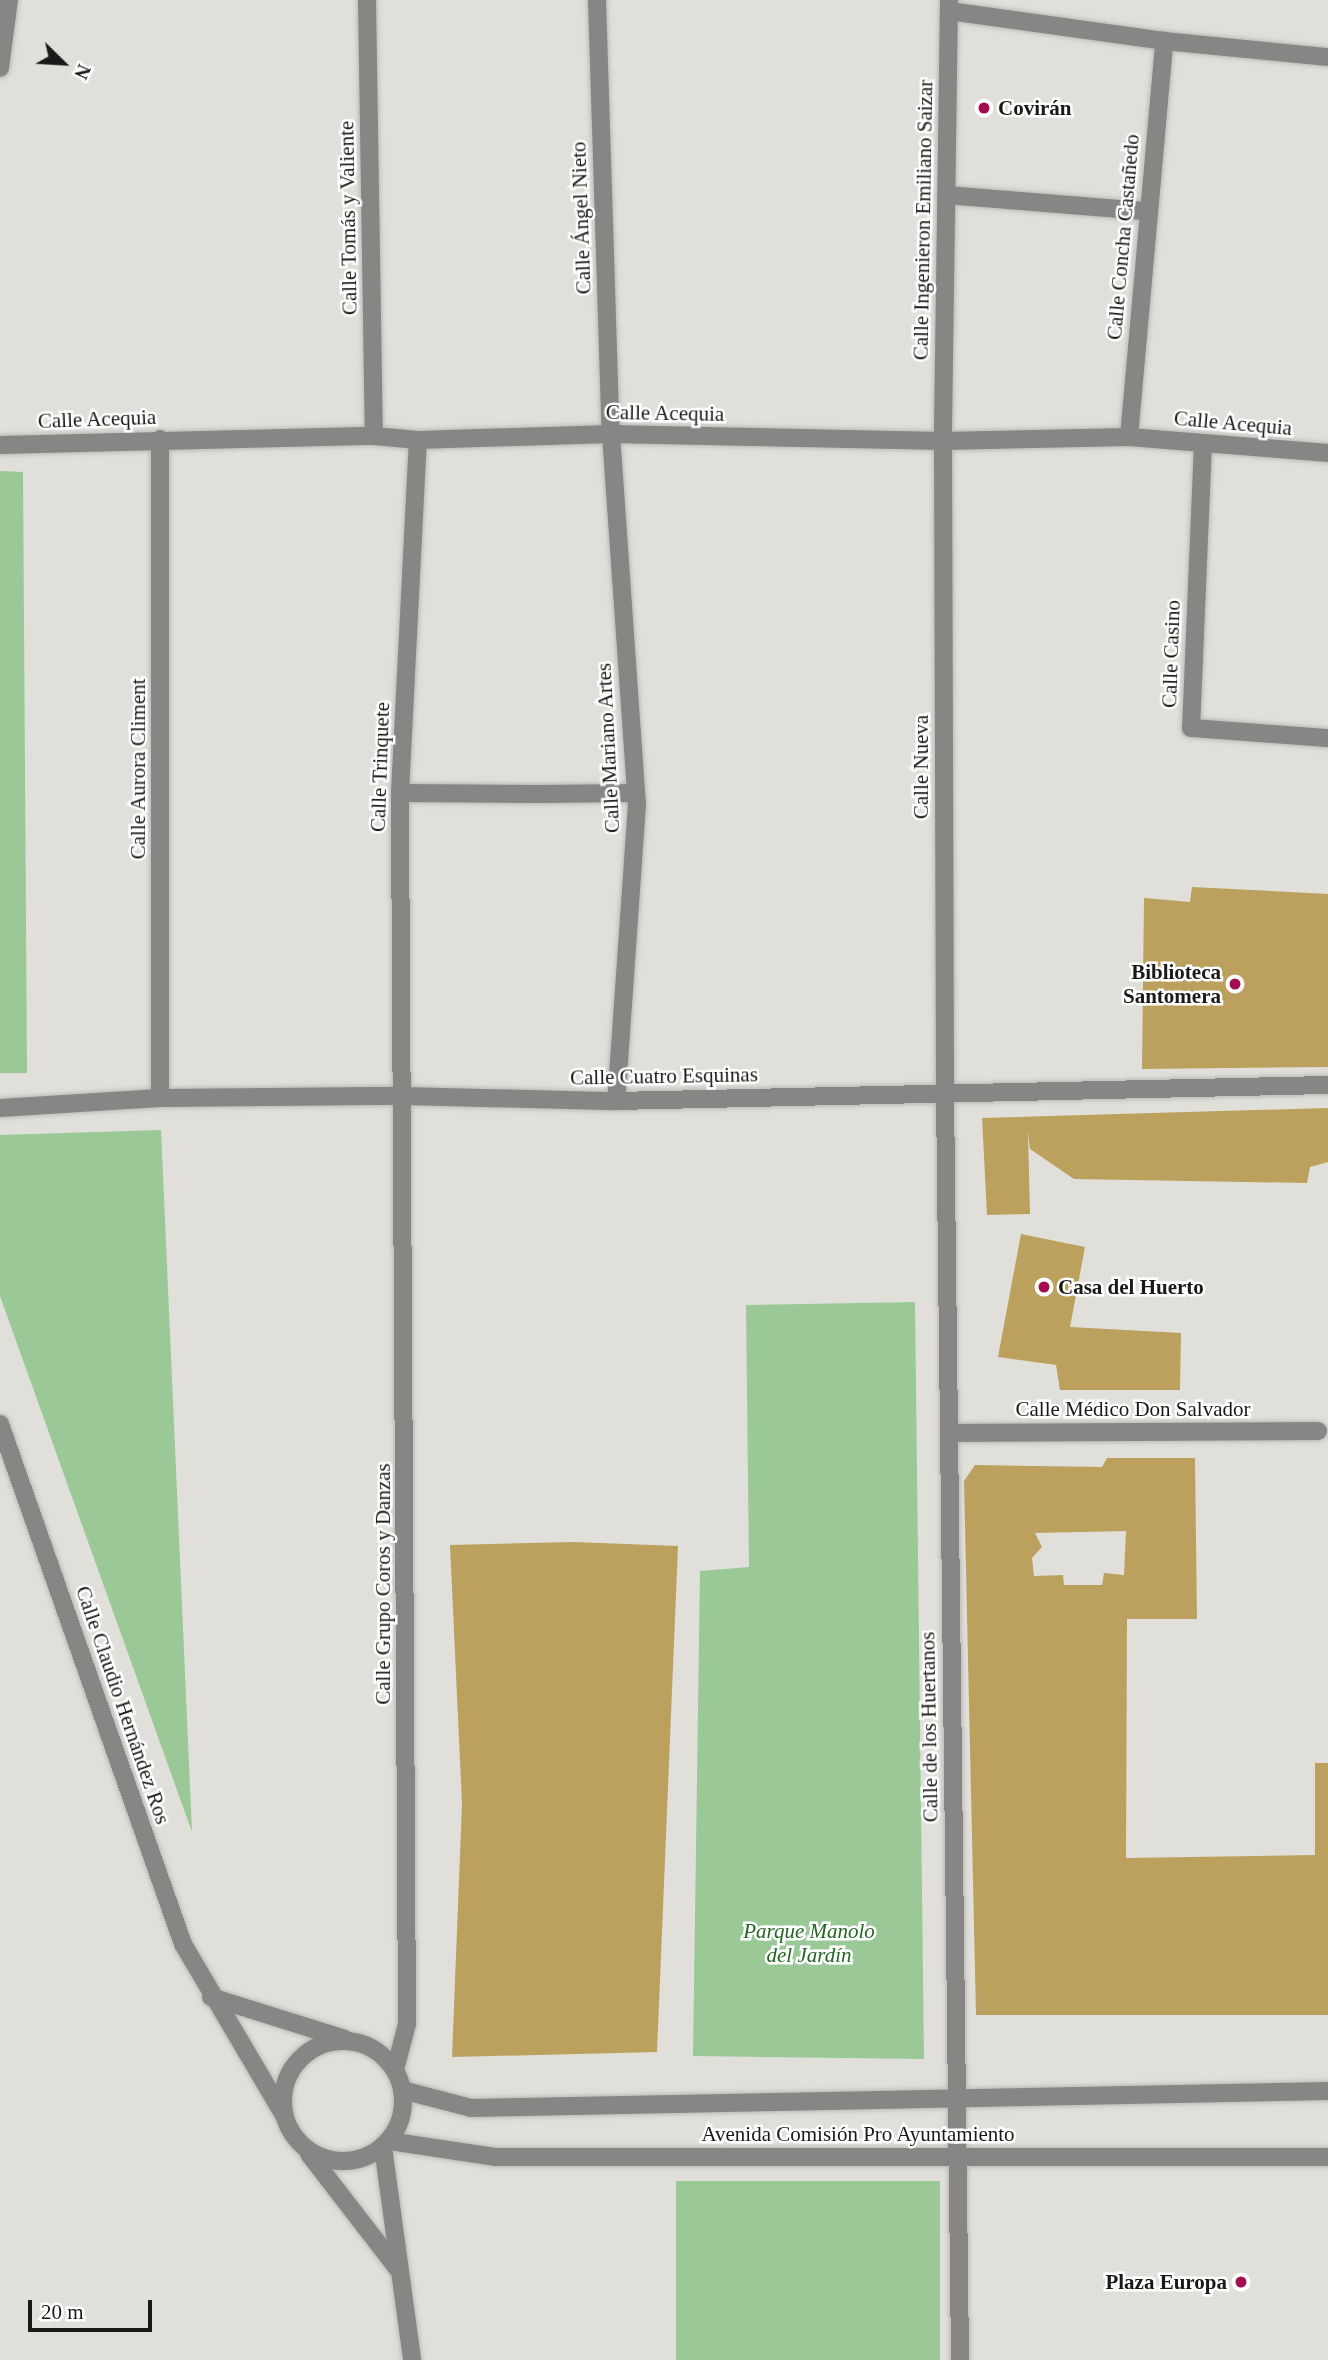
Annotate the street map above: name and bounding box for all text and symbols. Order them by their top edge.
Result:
north arrow [28,28,98,98]
text: N [70,61,95,82]
street label: Calle Ingenieron Emiliano Saizar [908,80,938,360]
place label: Covirán [998,95,1072,121]
marker: Covirán [976,100,992,116]
street label: Calle Tomás y Valiente [334,120,362,316]
street label: Calle Concha Castañedo [1101,133,1145,341]
street label: Calle Ángel Nieto [566,141,596,295]
street label: Calle Acequia [605,399,725,427]
street label: Calle Acequia [37,404,157,434]
street label: Calle Acequia [1172,405,1294,441]
street label: Calle Casino [1157,600,1185,708]
street label: Calle Mariano Artes [591,662,625,834]
street label: Calle Aurora Climent [125,678,151,860]
street label: Calle Trinquete [365,701,395,833]
street label: Calle Nueva [908,715,934,819]
place label: Biblioteca Santomera [1123,959,1221,1009]
marker: Biblioteca Santomera [1227,976,1243,992]
street label: Calle Cuatro Esquinas [570,1062,758,1090]
place label: Casa del Huerto [1058,1274,1204,1300]
marker: Casa del Huerto [1036,1279,1052,1295]
street label: Calle Médico Don Salvador [1015,1396,1251,1422]
street label: Calle Grupo Coros y Danzas [370,1463,396,1705]
street label: Calle Claudio Hernández Ros [70,1583,176,1827]
street label: Calle de los Huertanos [915,1631,943,1823]
park label: Parque Manolo del Jardín [743,1918,875,1968]
street label: Avenida Comisión Pro Ayuntamiento [701,2121,1015,2147]
place label: Plaza Europa [1105,2269,1227,2295]
marker: Plaza Europa [1233,2274,1249,2290]
scale bar [32,2286,156,2330]
text: 20 m [41,2300,84,2324]

